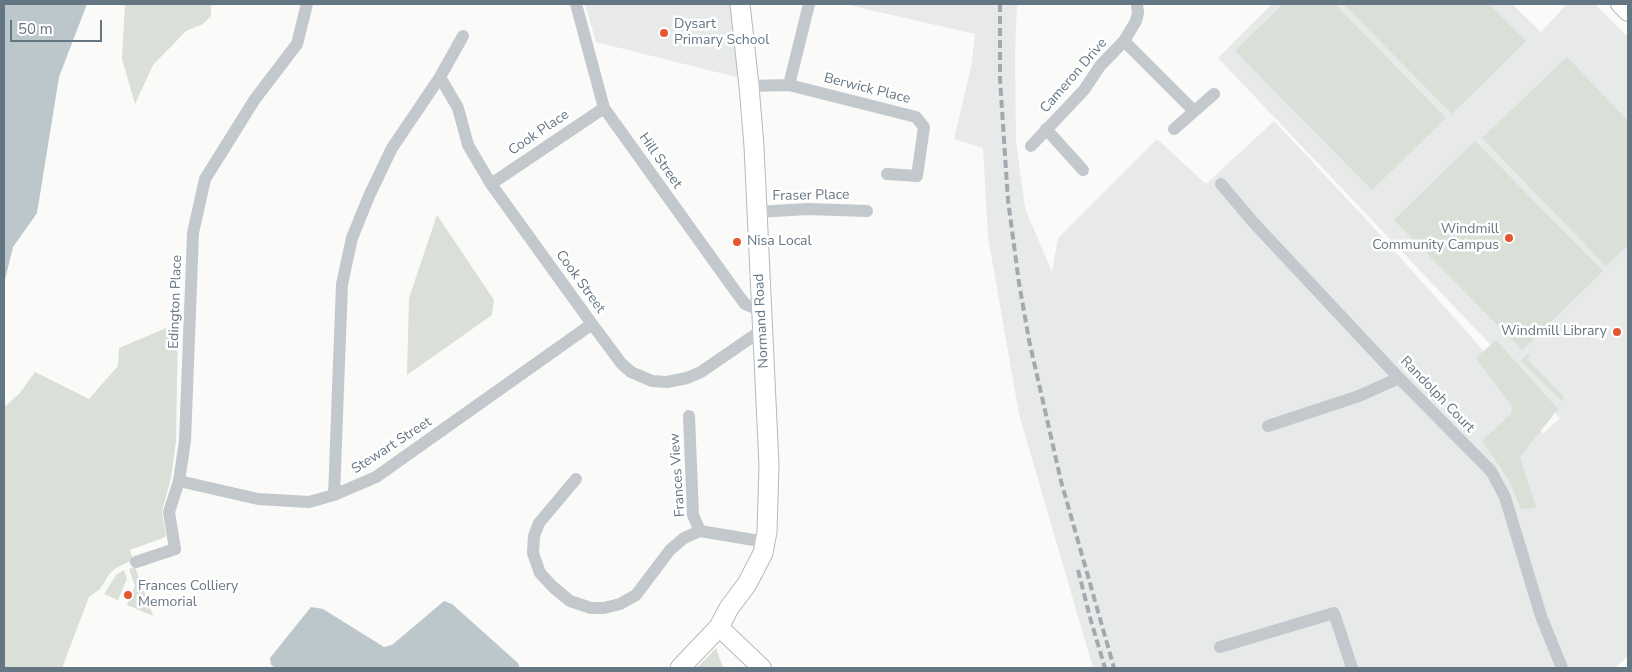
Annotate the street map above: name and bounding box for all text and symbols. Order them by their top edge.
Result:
scale bar [12,10,105,42]
place label: Dysart Primary School [674,17,769,49]
text: 50 m [18,19,53,39]
marker: Dysart Primary School [658,27,670,39]
street label: Cameron Drive [1037,35,1111,117]
street label: Berwick Place [822,70,912,108]
street label: Cook Place [506,107,572,159]
street label: Hill Street [635,130,685,192]
street label: Fraser Place [772,187,850,205]
place label: Windmill Community Campus [1372,222,1499,254]
marker: Windmill Community Campus [1503,232,1515,244]
place label: Nisa Local [747,234,812,250]
marker: Nisa Local [731,236,743,248]
street label: Cook Street [552,247,608,317]
street label: Edington Place [166,255,186,349]
street label: Normand Road [751,273,773,369]
place label: Windmill Library [1501,324,1607,340]
marker: Windmill Library [1611,326,1623,338]
street label: Randolph Court [1396,353,1478,437]
street label: Stewart Street [349,414,435,478]
street label: Frances View [667,433,689,517]
place label: Frances Colliery Memorial [138,579,238,612]
marker: Frances Colliery Memorial [122,589,134,601]

